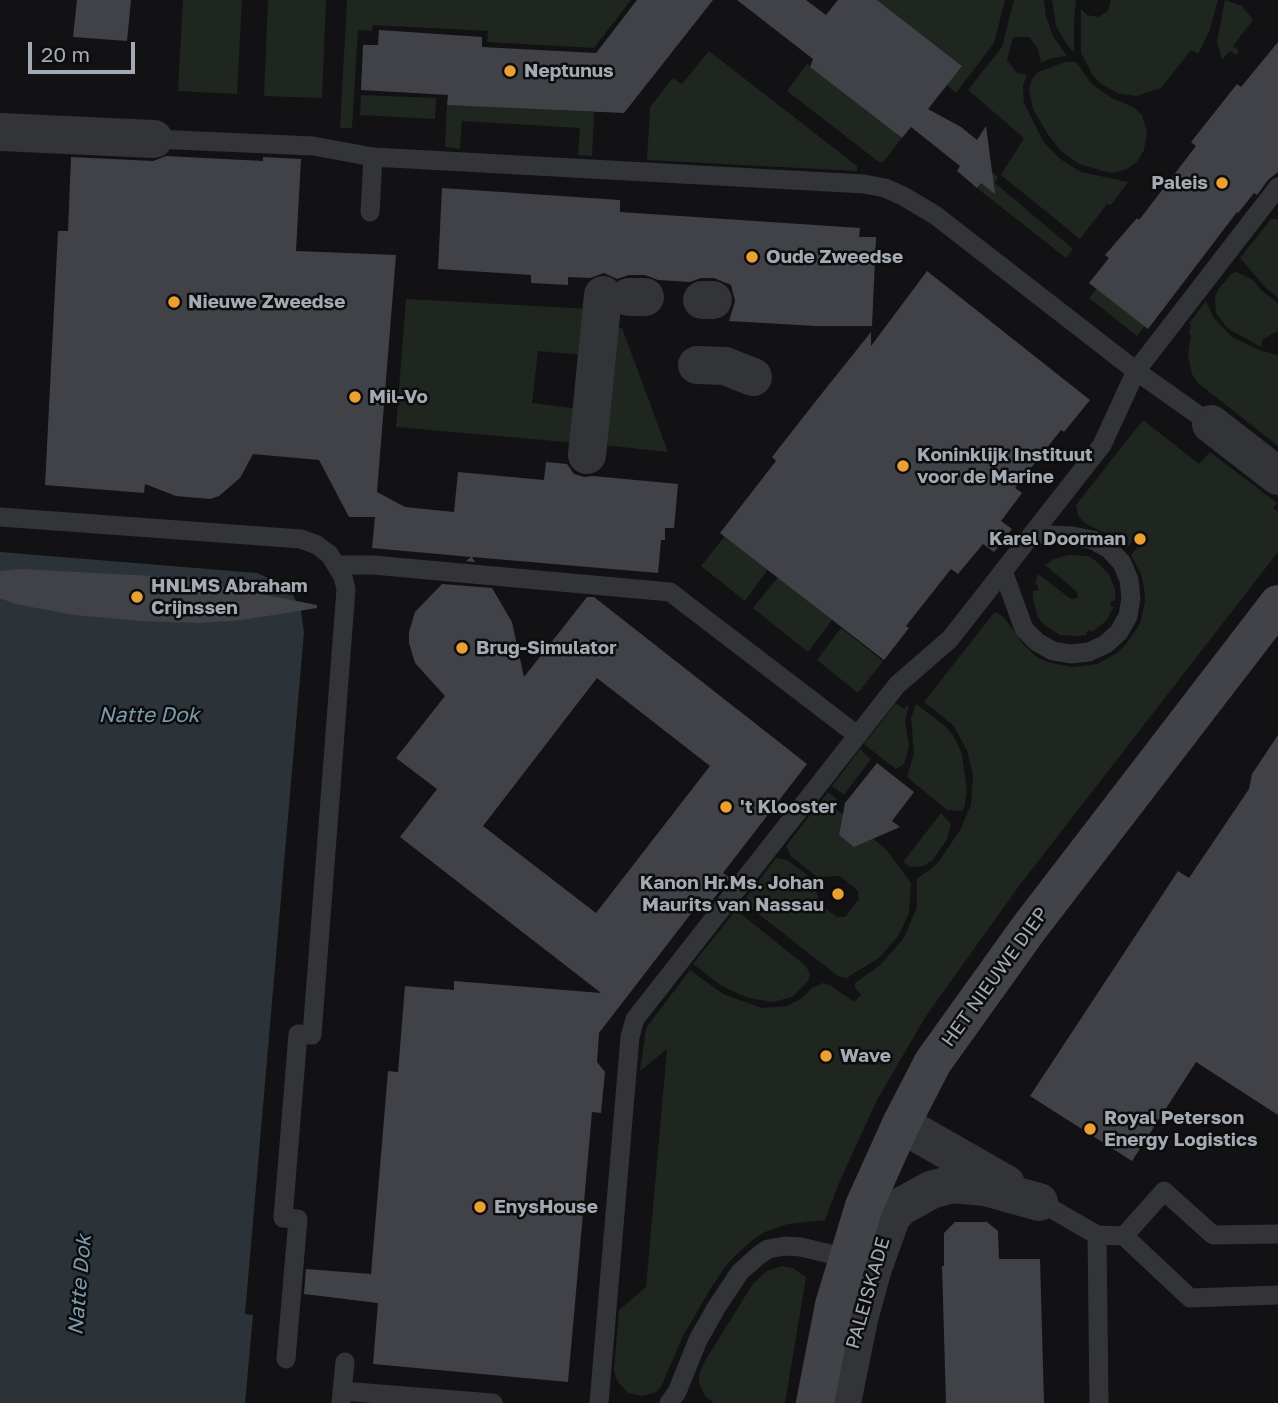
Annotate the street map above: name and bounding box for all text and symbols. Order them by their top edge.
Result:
scale bar [32,28,138,72]
text: 20 m [41,41,90,67]
place label: Neptunus [524,60,614,82]
marker: Neptunus [502,63,518,79]
place label: Paleis [1151,172,1208,194]
marker: Paleis [1214,175,1230,191]
place label: Oude Zweedse [766,246,903,268]
marker: Oude Zweedse [744,249,760,265]
place label: Nieuwe Zweedse [188,291,345,313]
marker: Nieuwe Zweedse [166,294,182,310]
place label: Mil-Vo [369,386,428,408]
marker: Mil-Vo [347,389,363,405]
place label: Koninklijk Instituut voor de Marine [917,444,1093,488]
marker: Koninklijk Instituut voor de Marine [895,458,911,474]
place label: Karel Doorman [989,528,1126,550]
marker: Karel Doorman [1132,531,1148,547]
place label: HNLMS Abraham Crijnssen [151,575,308,619]
marker: HNLMS Abraham Crijnssen [129,589,145,605]
place label: Brug-Simulator [476,637,617,659]
marker: Brug-Simulator [454,640,470,656]
water label: Natte Dok [99,702,199,728]
place label: 't Klooster [740,796,837,818]
marker: 't Klooster [718,799,734,815]
place label: Kanon Hr.Ms. Johan Maurits van Nassau [640,872,824,916]
marker: Kanon Hr.Ms. Johan Maurits van Nassau [830,886,846,902]
street label: HET NIEUWE DIEP [937,903,1053,1051]
place label: Wave [840,1045,891,1067]
marker: Wave [818,1048,834,1064]
place label: Royal Peterson Energy Logistics [1104,1107,1258,1151]
marker: Royal Peterson Energy Logistics [1082,1121,1098,1137]
place label: EnysHouse [494,1196,598,1218]
marker: EnysHouse [472,1199,488,1215]
water label: Natte Dok [63,1234,97,1336]
street label: PALEISKADE [841,1234,895,1352]

